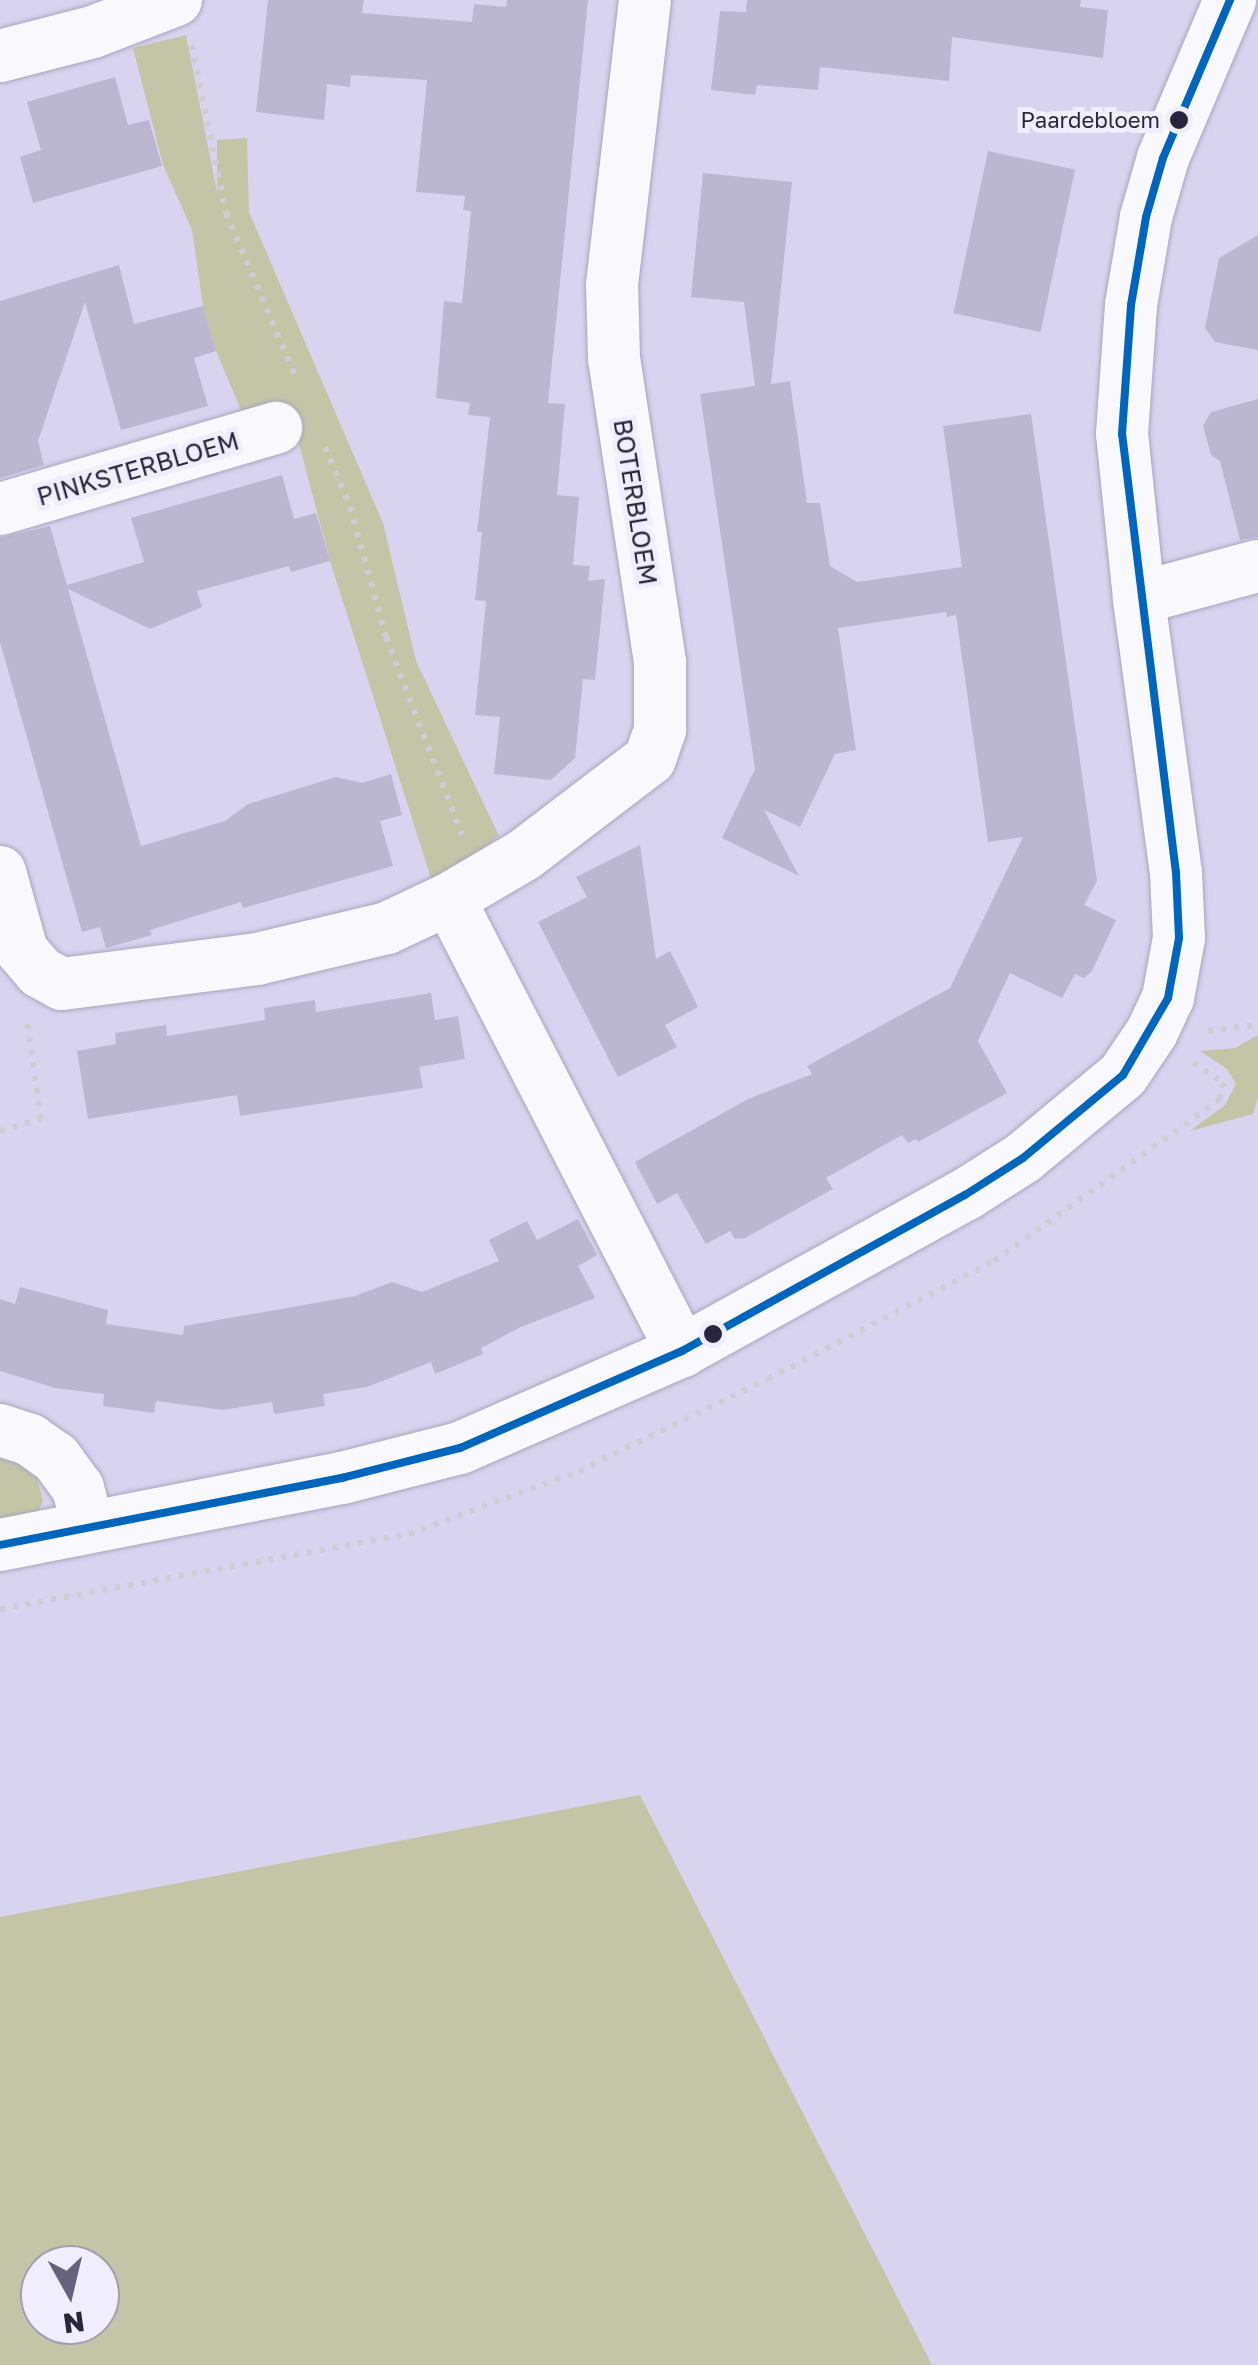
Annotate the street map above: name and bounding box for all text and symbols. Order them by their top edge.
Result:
place label: Paardebloem [1021,107,1160,133]
marker: Paardebloem [1169,110,1189,130]
street label: BOTERBLOEM [607,417,663,587]
street label: PINKSTERBLOEM [34,426,242,512]
unlabelled marker [703,1324,723,1344]
north arrow [20,2245,120,2345]
text: N [61,2305,87,2341]

